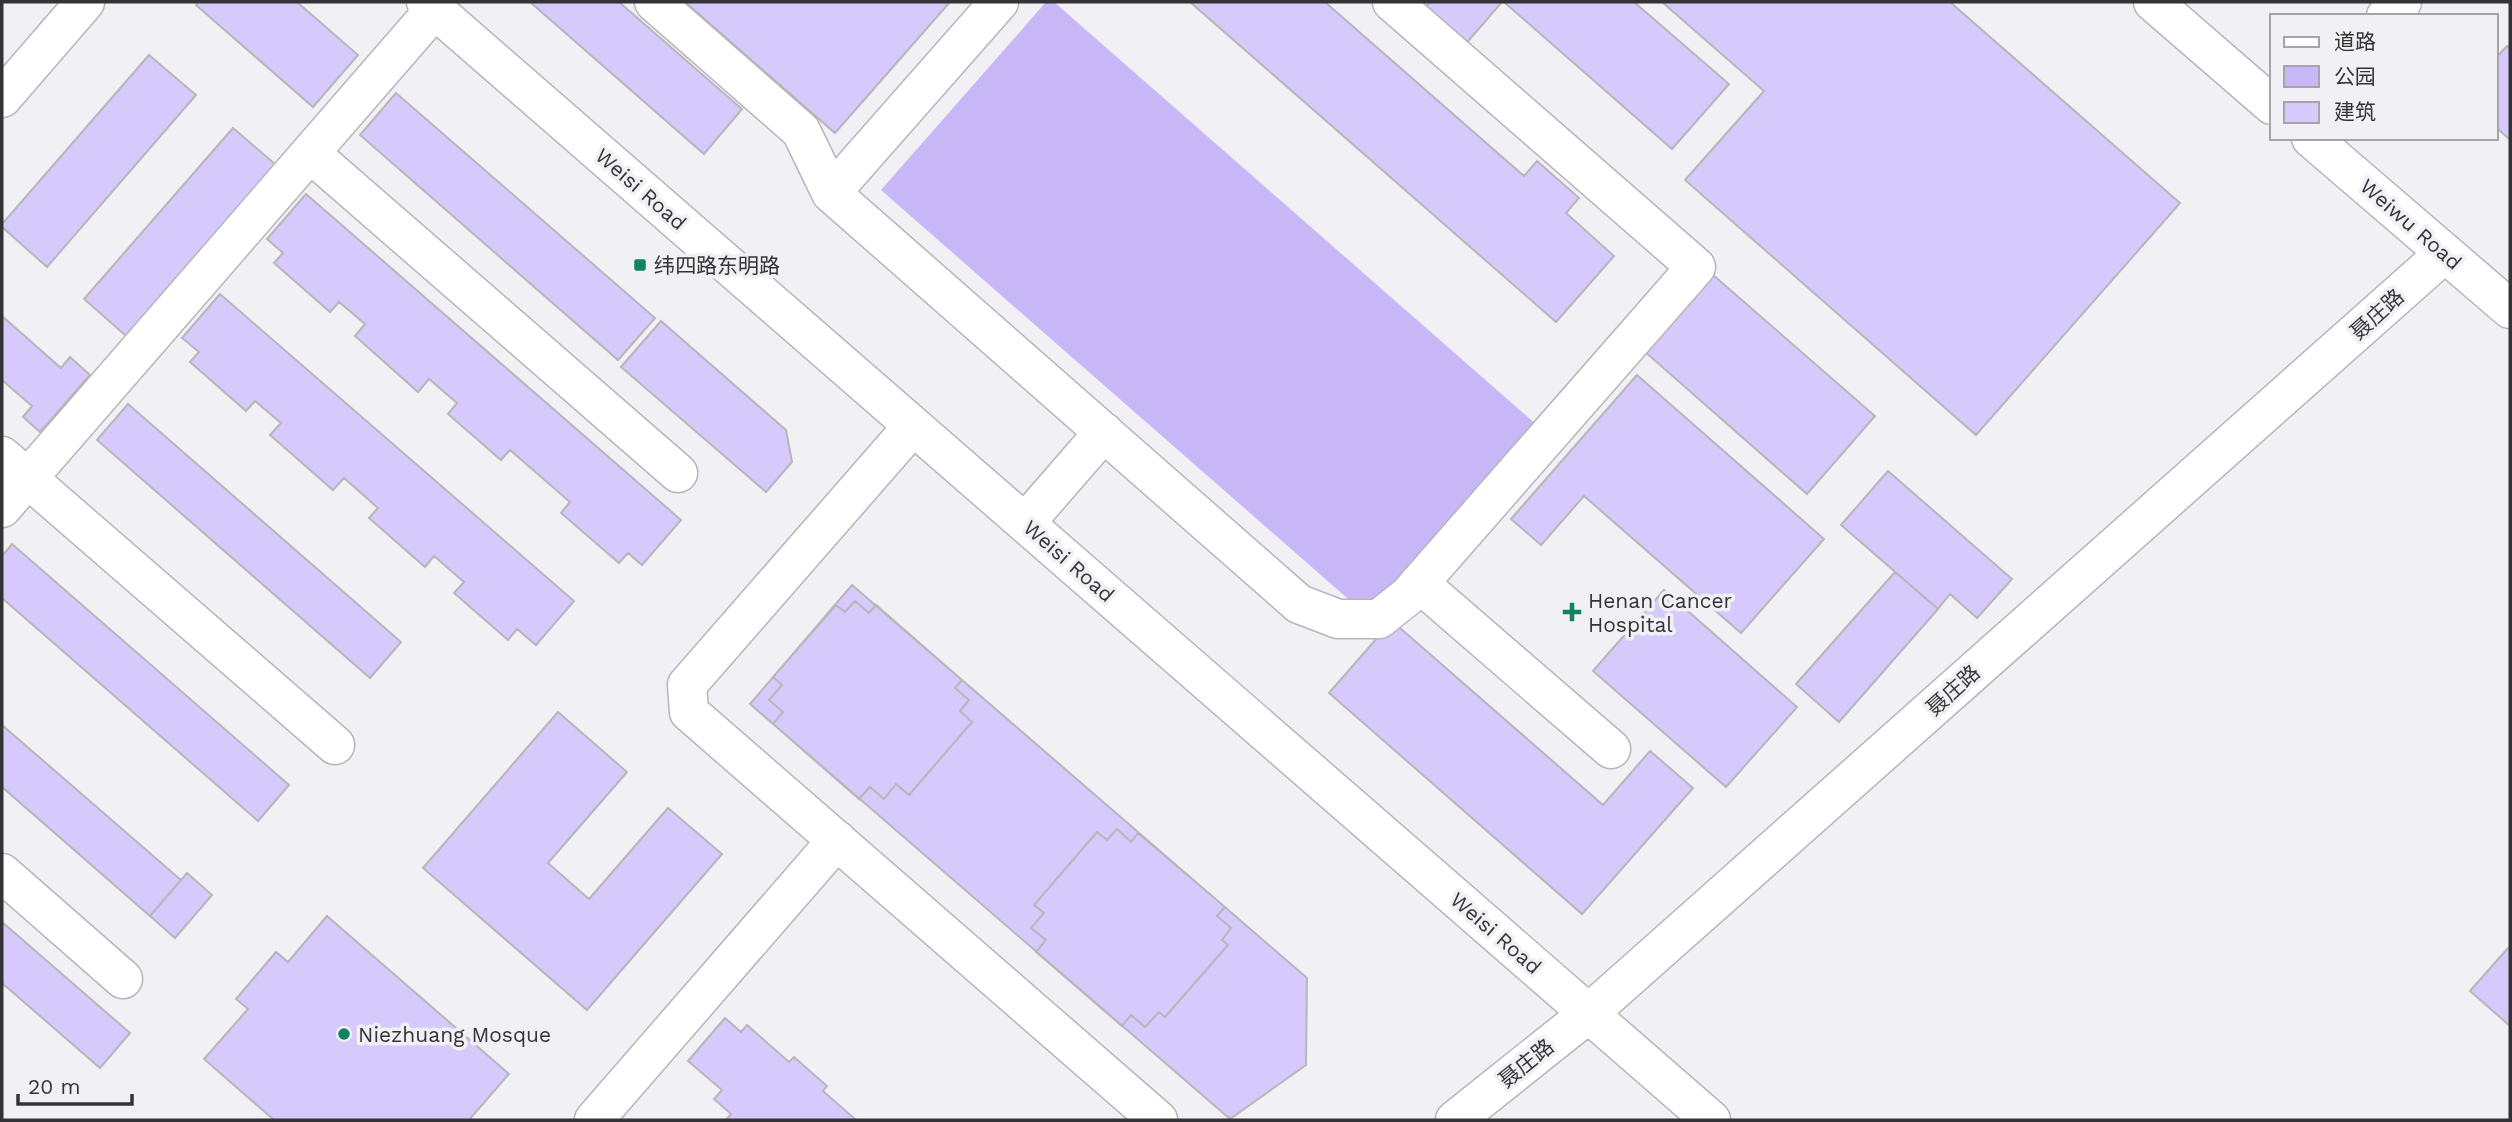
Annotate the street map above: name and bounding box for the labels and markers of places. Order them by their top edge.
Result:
place label: 纬四路东明路 [654,253,780,278]
marker: 纬四路东明路 [632,257,648,273]
place label: Henan Cancer Hospital [1588,588,1733,637]
marker: Henan Cancer Hospital [1562,602,1582,622]
place label: Niezhuang Mosque [358,1022,551,1047]
marker: Niezhuang Mosque [336,1026,352,1042]

